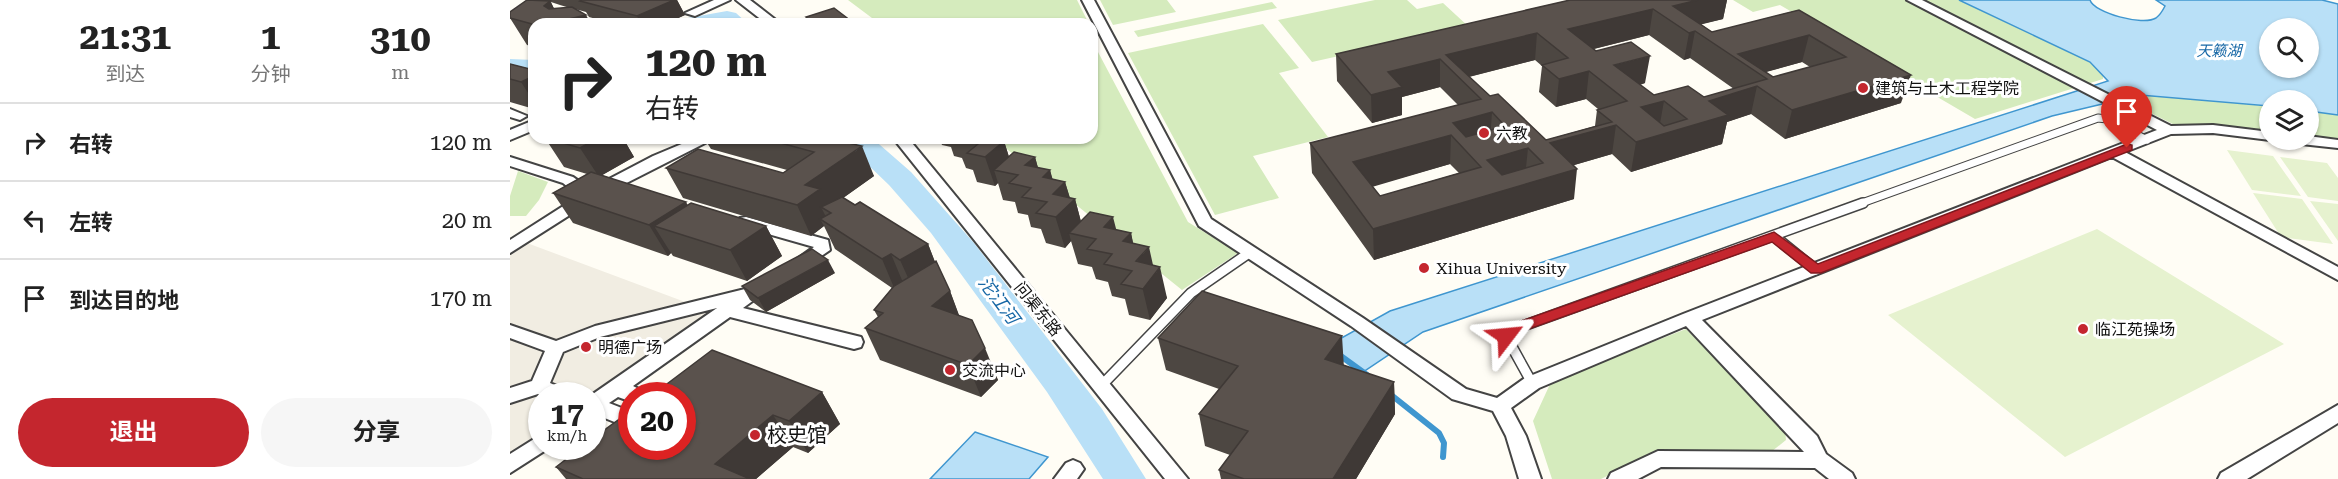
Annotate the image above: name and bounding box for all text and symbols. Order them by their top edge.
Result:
text: 21:31 [79,16,171,58]
text: 1 [261,16,281,58]
text: 310 [370,18,431,60]
map controls [2259,18,2319,150]
button: search [2259,18,2319,78]
text: 120 m [645,37,767,86]
icon: right [546,42,624,120]
water label: 天籁湖 [2196,42,2243,60]
text: m [391,60,409,84]
text: 到达 [105,62,145,86]
text: 分钟 [251,62,291,86]
place label: 建筑与土木工程学院 [1875,79,2019,98]
marker: 建筑与土木工程学院 [1856,81,1870,95]
pin [2101,86,2152,148]
button: layers [2259,90,2319,150]
text: 右转 [645,93,699,125]
icon: arrive [2110,95,2143,128]
place label: 六教 [1496,124,1528,143]
icon: right [18,126,51,159]
marker: 六教 [1477,126,1491,140]
text: 120 m [429,130,492,155]
text: 右转 [69,132,113,157]
icon: left [18,204,51,237]
text: 20 m [442,208,492,233]
text: 左转 [69,210,113,235]
place label: Xihua University [1436,259,1567,278]
marker: Xihua University [1417,261,1431,275]
water label: 沱江河 [974,272,1025,330]
street label: 问渠东路 [1010,278,1066,340]
icon: arrive [18,282,51,315]
text: 170 m [429,286,492,311]
text: 到达目的地 [69,288,179,313]
position arrow [1474,304,1538,368]
place label: 临江苑操场 [2095,320,2175,339]
marker: 临江苑操场 [2076,322,2090,336]
place label: 明德广场 [598,338,662,357]
marker: 明德广场 [579,340,593,354]
place label: 交流中心 [962,361,1026,380]
marker: 交流中心 [943,363,957,377]
speed limit sign: 20 [618,382,696,460]
text: 17 [550,396,584,431]
button: 退出 [18,398,249,467]
button: 分享 [261,398,492,467]
place label: 校史馆 [767,423,827,447]
text: km/h [547,427,587,445]
marker: 校史馆 [748,428,762,442]

